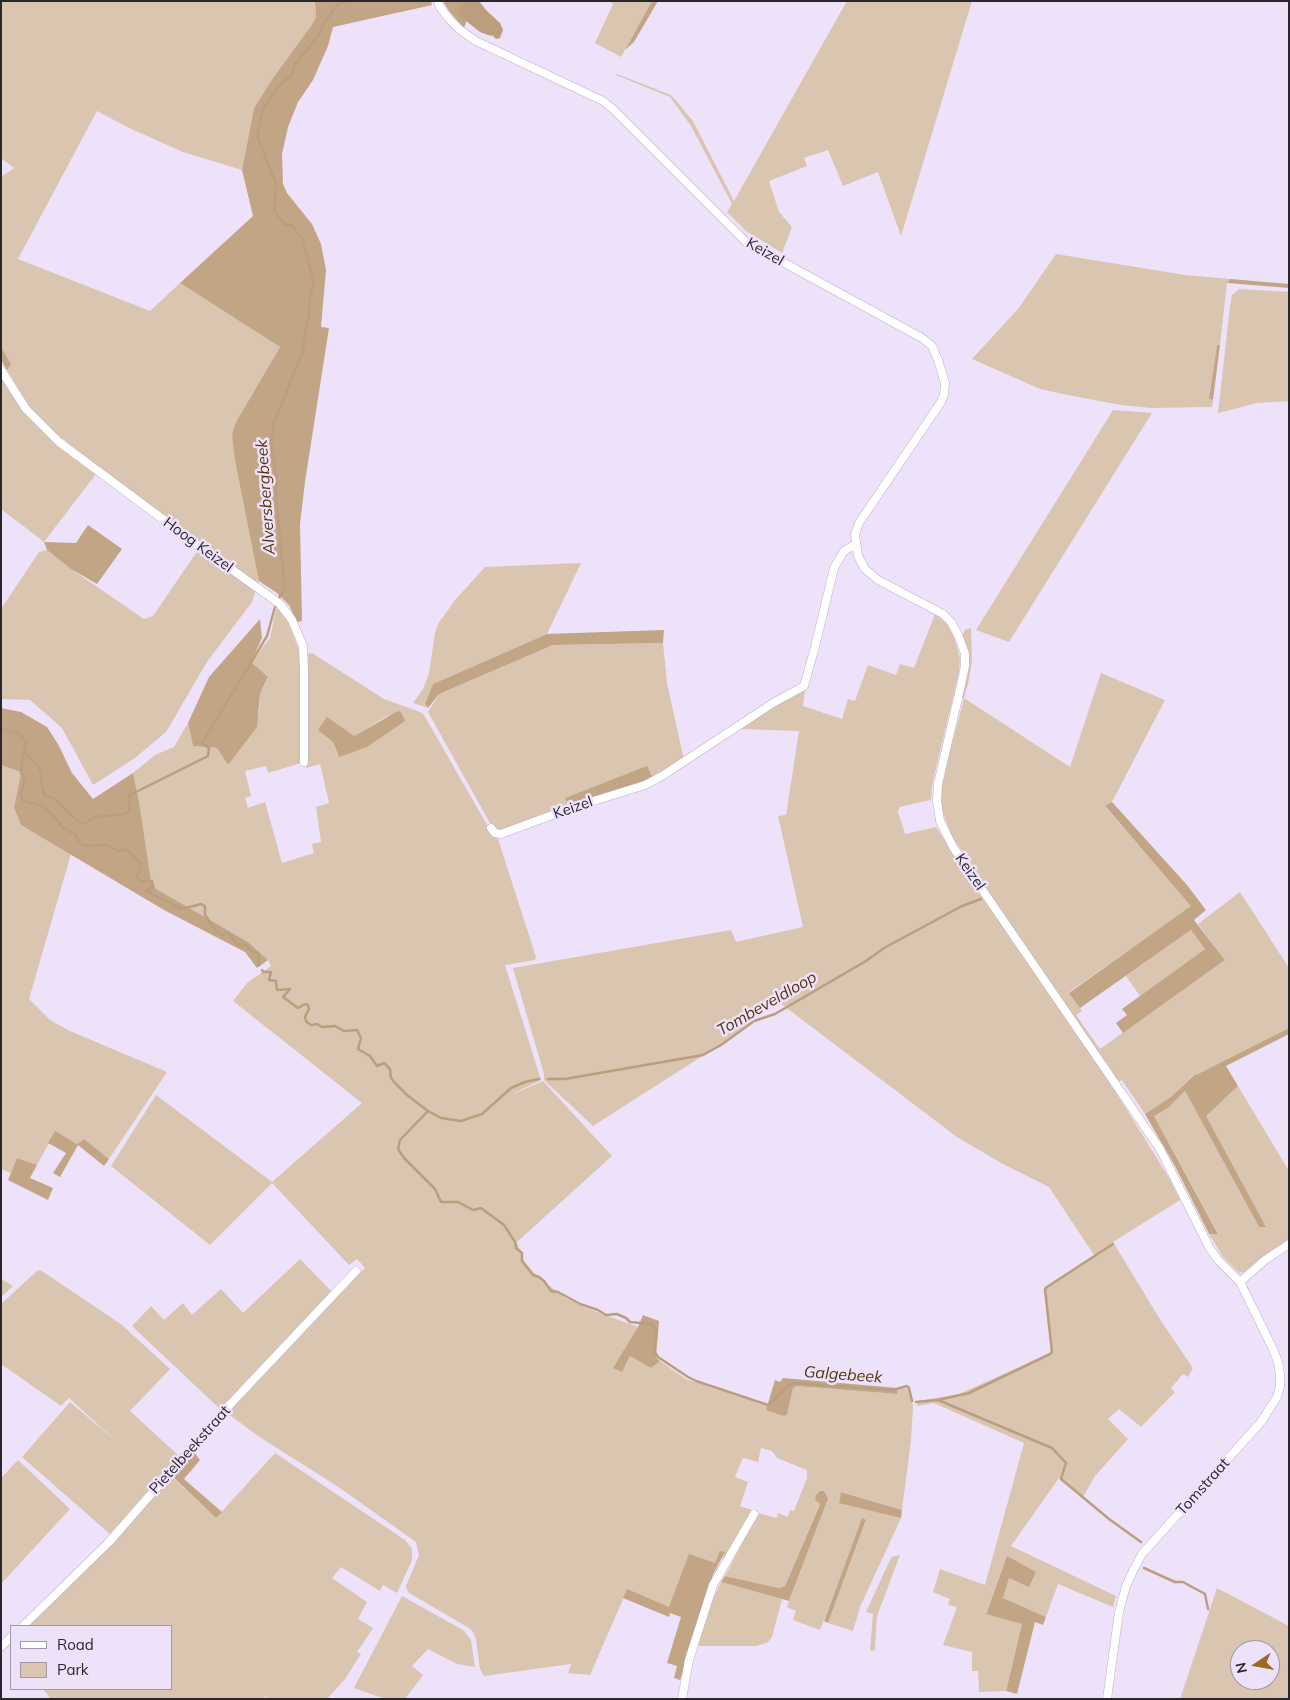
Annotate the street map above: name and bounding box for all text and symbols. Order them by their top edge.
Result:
street label: Keizel [743,234,787,270]
water label: Alversbergbeek [252,439,280,555]
street label: Hoog Keizel [160,514,236,576]
street label: Keizel [551,793,595,823]
street label: Keizel [951,850,989,894]
water label: Tombeveldloop [714,968,820,1040]
water label: Galgebeek [803,1363,883,1387]
street label: Pietelbeekstraat [146,1402,234,1498]
street label: Tomstraat [1173,1455,1233,1519]
legend [10,1625,172,1690]
text: Road [57,1635,94,1654]
north arrow [1230,1640,1280,1690]
text: Park [57,1660,89,1679]
text: N [1231,1661,1251,1675]

